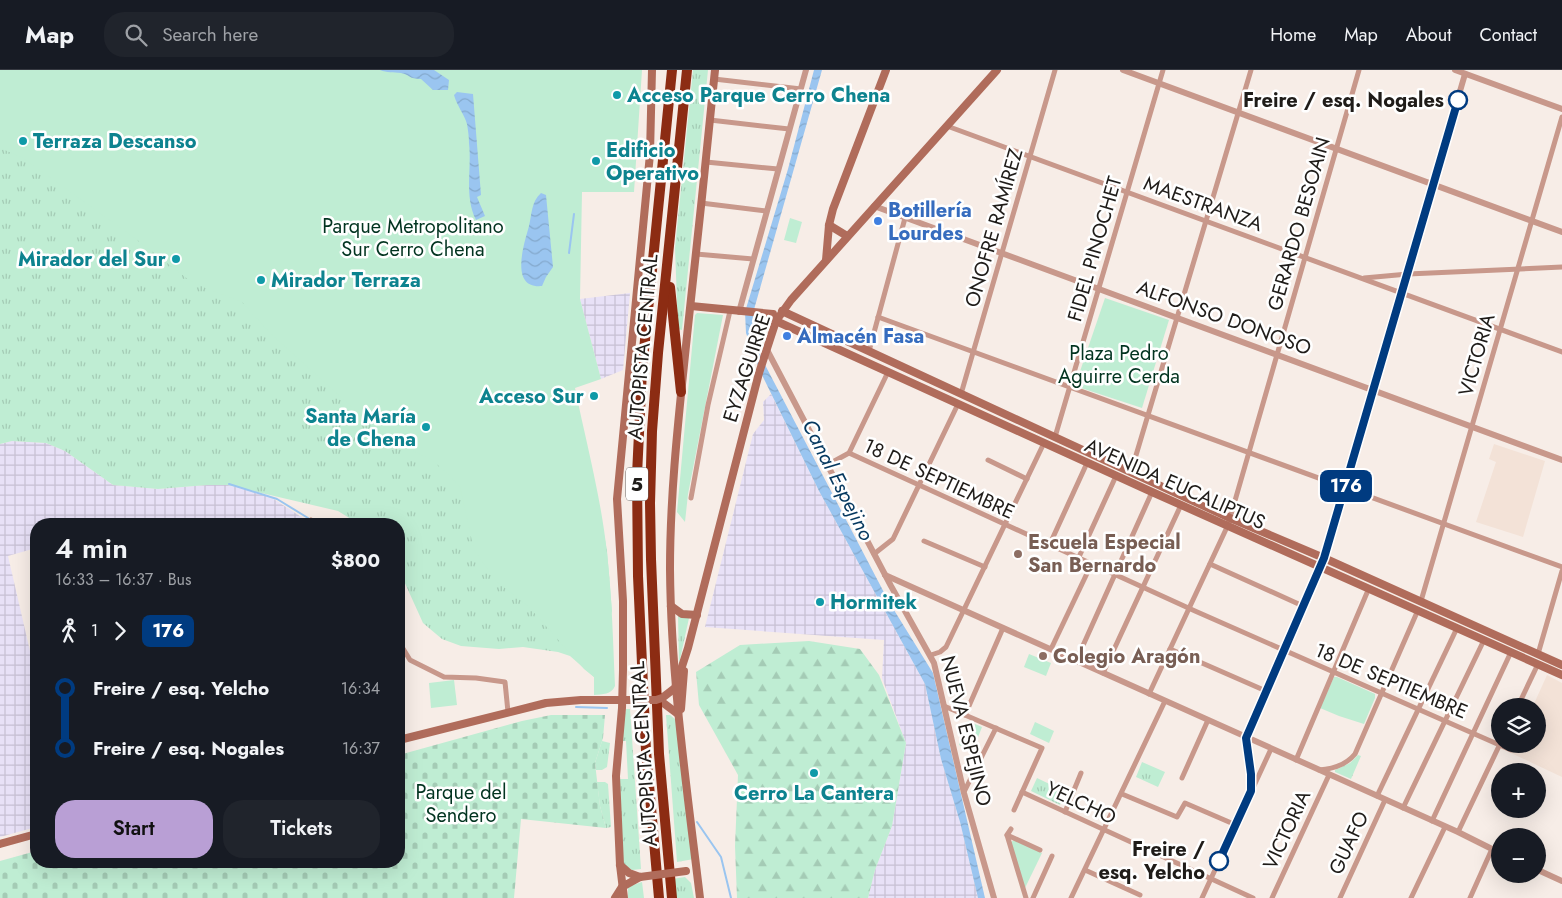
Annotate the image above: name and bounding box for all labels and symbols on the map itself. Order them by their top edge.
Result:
place label: Acceso Parque Cerro Chena [626,81,890,110]
place label: Freire / esq. Nogales [1243,86,1444,115]
marker: Acceso Parque Cerro Chena [611,89,623,101]
marker: Freire / esq. Nogales [1448,90,1468,110]
place label: Terraza Descanso [33,127,197,156]
street label: GERARDO BESOAIN [1260,134,1338,314]
marker: Terraza Descanso [17,135,29,147]
place label: Edificio Operativo [606,136,699,188]
street label: ONOFRE RAMÍREZ [957,145,1031,311]
marker: Edificio Operativo [590,155,602,167]
street label: MAESTRANZA [1139,169,1267,239]
street label: FIDEL PINOCHET [1060,172,1130,325]
place label: Botillería Lourdes [888,196,972,248]
park label: Parque Metropolitano Sur Cerro Chena [322,212,504,264]
marker: Botillería Lourdes [872,215,884,227]
place label: Mirador del Sur [18,245,167,274]
marker: Mirador del Sur [170,253,182,265]
street label: AUTOPISTA CENTRAL [620,253,666,441]
place label: Mirador Terraza [271,266,421,295]
street label: ALFONSO DONOSO [1133,273,1315,363]
marker: Mirador Terraza [255,274,267,286]
street label: EYZAGUIRRE [716,310,778,426]
street label: VICTORIA [1451,310,1503,400]
place label: Almacén Fasa [796,322,924,351]
marker: Almacén Fasa [781,330,793,342]
park label: Plaza Pedro Aguirre Cerda [1058,339,1180,391]
place label: Acceso Sur [478,382,585,411]
marker: Acceso Sur [588,390,600,402]
place label: Santa María de Chena [305,402,416,454]
water label: Canal Espejino [795,414,881,546]
marker: Santa María de Chena [420,421,432,433]
street label: 18 DE SEPTIEMBRE [859,431,1019,527]
street label: AVENIDA EUCALIPTUS [1080,431,1270,537]
road number: 5 [626,468,648,500]
line badge: 176 [1317,470,1375,502]
place label: Escuela Especial San Bernardo [1028,528,1181,580]
marker: Escuela Especial San Bernardo [1012,548,1024,560]
place label: Hormitek [830,588,917,617]
marker: Hormitek [814,596,826,608]
street label: 18 DE SEPTIEMBRE [1310,636,1472,726]
place label: Colegio Aragón [1053,642,1200,671]
marker: Colegio Aragón [1037,650,1049,662]
street label: NUEVA ESPEJINO [933,653,999,809]
street label: AUTOPISTA CENTRAL [623,660,665,848]
marker: Cerro La Cantera [808,767,820,779]
street label: YELCHO [1041,774,1121,832]
park label: Parque del Sendero [415,778,507,830]
place label: Cerro La Cantera [734,779,894,808]
street label: VICTORIA [1256,785,1318,874]
street label: GUAFO [1322,806,1376,880]
place label: Freire / esq. Yelcho [1099,835,1205,887]
marker: Freire / esq. Yelcho [1209,851,1229,871]

